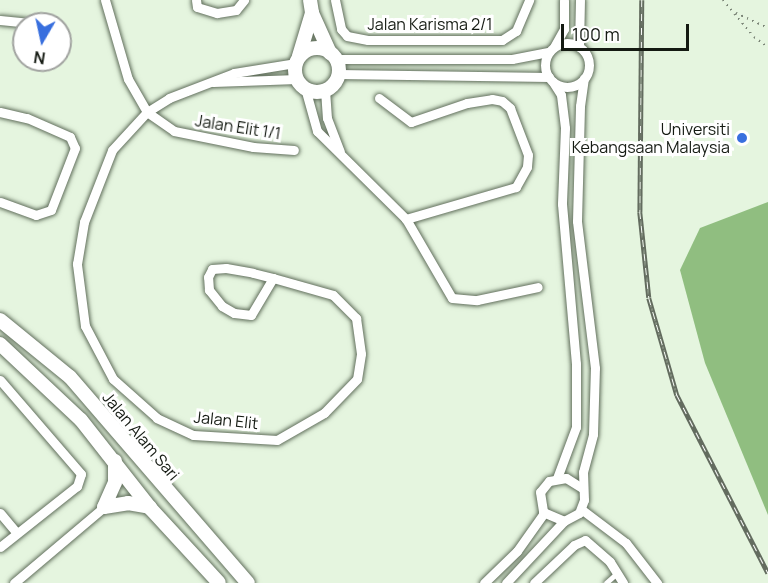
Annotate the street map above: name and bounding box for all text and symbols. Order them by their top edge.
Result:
north arrow [12,12,72,72]
scale bar [564,12,692,50]
street label: Jalan Karisma 2/1 [367,14,493,34]
text: 100 m [572,22,620,46]
text: N [32,46,47,70]
street label: Jalan Elit 1/1 [194,111,282,143]
place label: Universiti Kebangsaan Malaysia [572,119,730,157]
marker: Universiti Kebangsaan Malaysia [735,131,749,145]
street label: Jalan Alam Sari [98,388,184,484]
street label: Jalan Elit [193,407,259,433]

